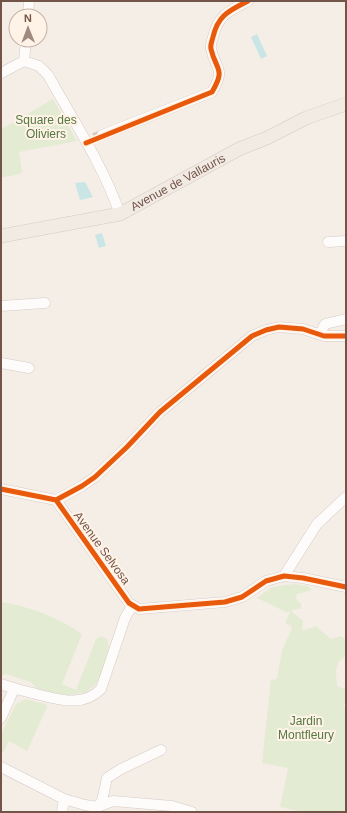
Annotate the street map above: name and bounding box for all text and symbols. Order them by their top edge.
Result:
north arrow [8,8,48,48]
text: N [24,12,32,24]
park label: Square des Oliviers [15,113,77,141]
street label: Avenue de Vallauris [128,151,228,214]
street label: Avenue Selvosa [71,509,133,587]
park label: Jardin Montfleury [278,714,334,742]

